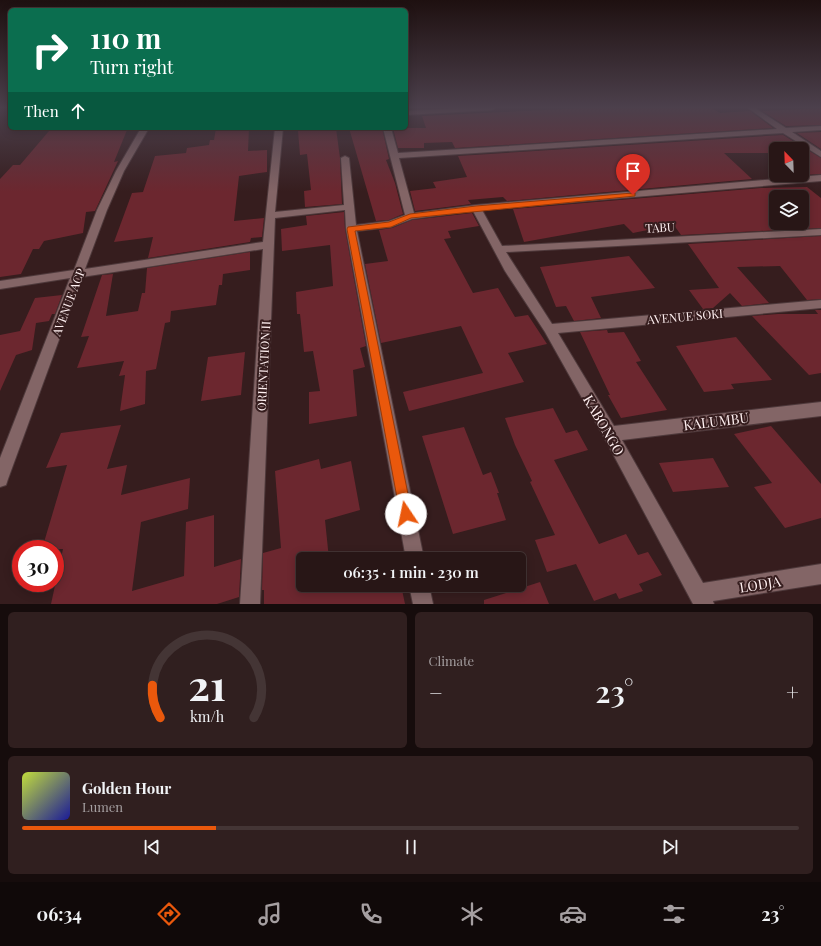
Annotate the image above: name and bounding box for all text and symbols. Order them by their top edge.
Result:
text: 110 m [90,19,161,56]
icon: right [24,24,76,76]
text: Turn right [90,55,173,79]
icon: ahead [67,100,89,122]
text: Then [24,101,59,121]
north arrow [769,142,809,182]
map controls [769,142,809,230]
pin [616,154,650,195]
icon: arrive [622,160,644,182]
button: layers [769,190,809,230]
street label: TABU [645,218,675,236]
street label: AVENUE ACP [47,266,88,339]
street label: AVENUE SOKI [645,305,724,327]
street label: ORIENTATION II [253,321,273,411]
street label: KABONGO [579,391,629,459]
street label: KALUMBU [682,408,750,434]
position arrow [385,493,427,535]
speed limit sign: 30 [12,540,64,592]
text: 06:35 · 1 min · 230 m [343,562,479,582]
street label: LODJA [738,571,782,597]
text: Climate [429,652,474,669]
text: 21 [188,656,226,711]
text: 23° [595,671,634,711]
text: − [429,677,443,707]
text: + [786,677,799,707]
text: km/h [190,707,225,726]
text: Golden Hour [82,778,171,798]
text: Lumen [82,798,123,815]
icon: previous [141,836,163,858]
icon: pause [400,836,422,858]
icon: next [659,836,681,858]
icon: directions [155,900,183,928]
icon: music [256,900,284,928]
icon: phone [357,900,385,928]
icon: climate [458,900,486,928]
icon: car [559,900,587,928]
icon: filters [660,900,688,928]
text: 06:34 [37,902,82,926]
text: 23° [761,902,784,926]

